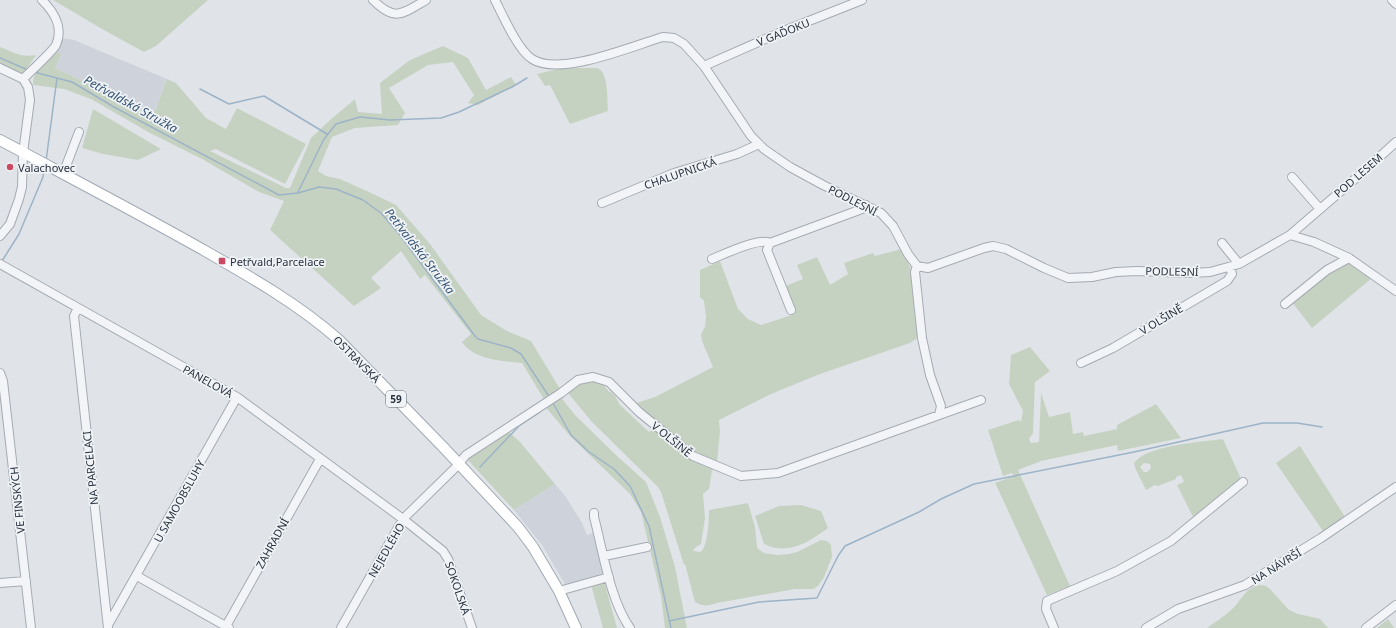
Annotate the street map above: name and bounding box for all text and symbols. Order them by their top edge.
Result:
street label: V GAĎOKU [754,15,812,49]
water label: Petřvaldská Stružka [81,71,181,137]
street label: POD LESEM [1330,150,1386,200]
street label: CHALUPNICKÁ [642,153,719,192]
place label: Valachovec [18,160,75,175]
marker: Valachovec [5,162,15,172]
street label: PODLESNÍ [826,181,880,219]
water label: Petřvaldská Stružka [381,204,459,298]
place label: Petřvald,Parcelace [230,254,325,269]
marker: Petřvald,Parcelace [217,256,227,266]
street label: PODLESNÍ [1145,263,1199,279]
street label: V OLŠINĚ [1137,300,1185,338]
street label: OSTRAVSKÁ [330,332,384,386]
street label: PANELOVÁ [180,361,236,401]
road number: 59 [386,391,406,407]
street label: V OLŠINĚ [649,418,695,460]
street label: NA PARCELACI [79,430,101,506]
street label: U SAMOOBSLUHY [150,456,208,545]
street label: VE FINSKÝCH [6,466,28,534]
street label: ZAHRADNÍ [252,515,292,571]
street label: NEJEDLÉHO [364,520,408,580]
street label: NA NÁVRŠÍ [1248,545,1304,587]
street label: SOKOLSKÁ [442,559,474,618]

